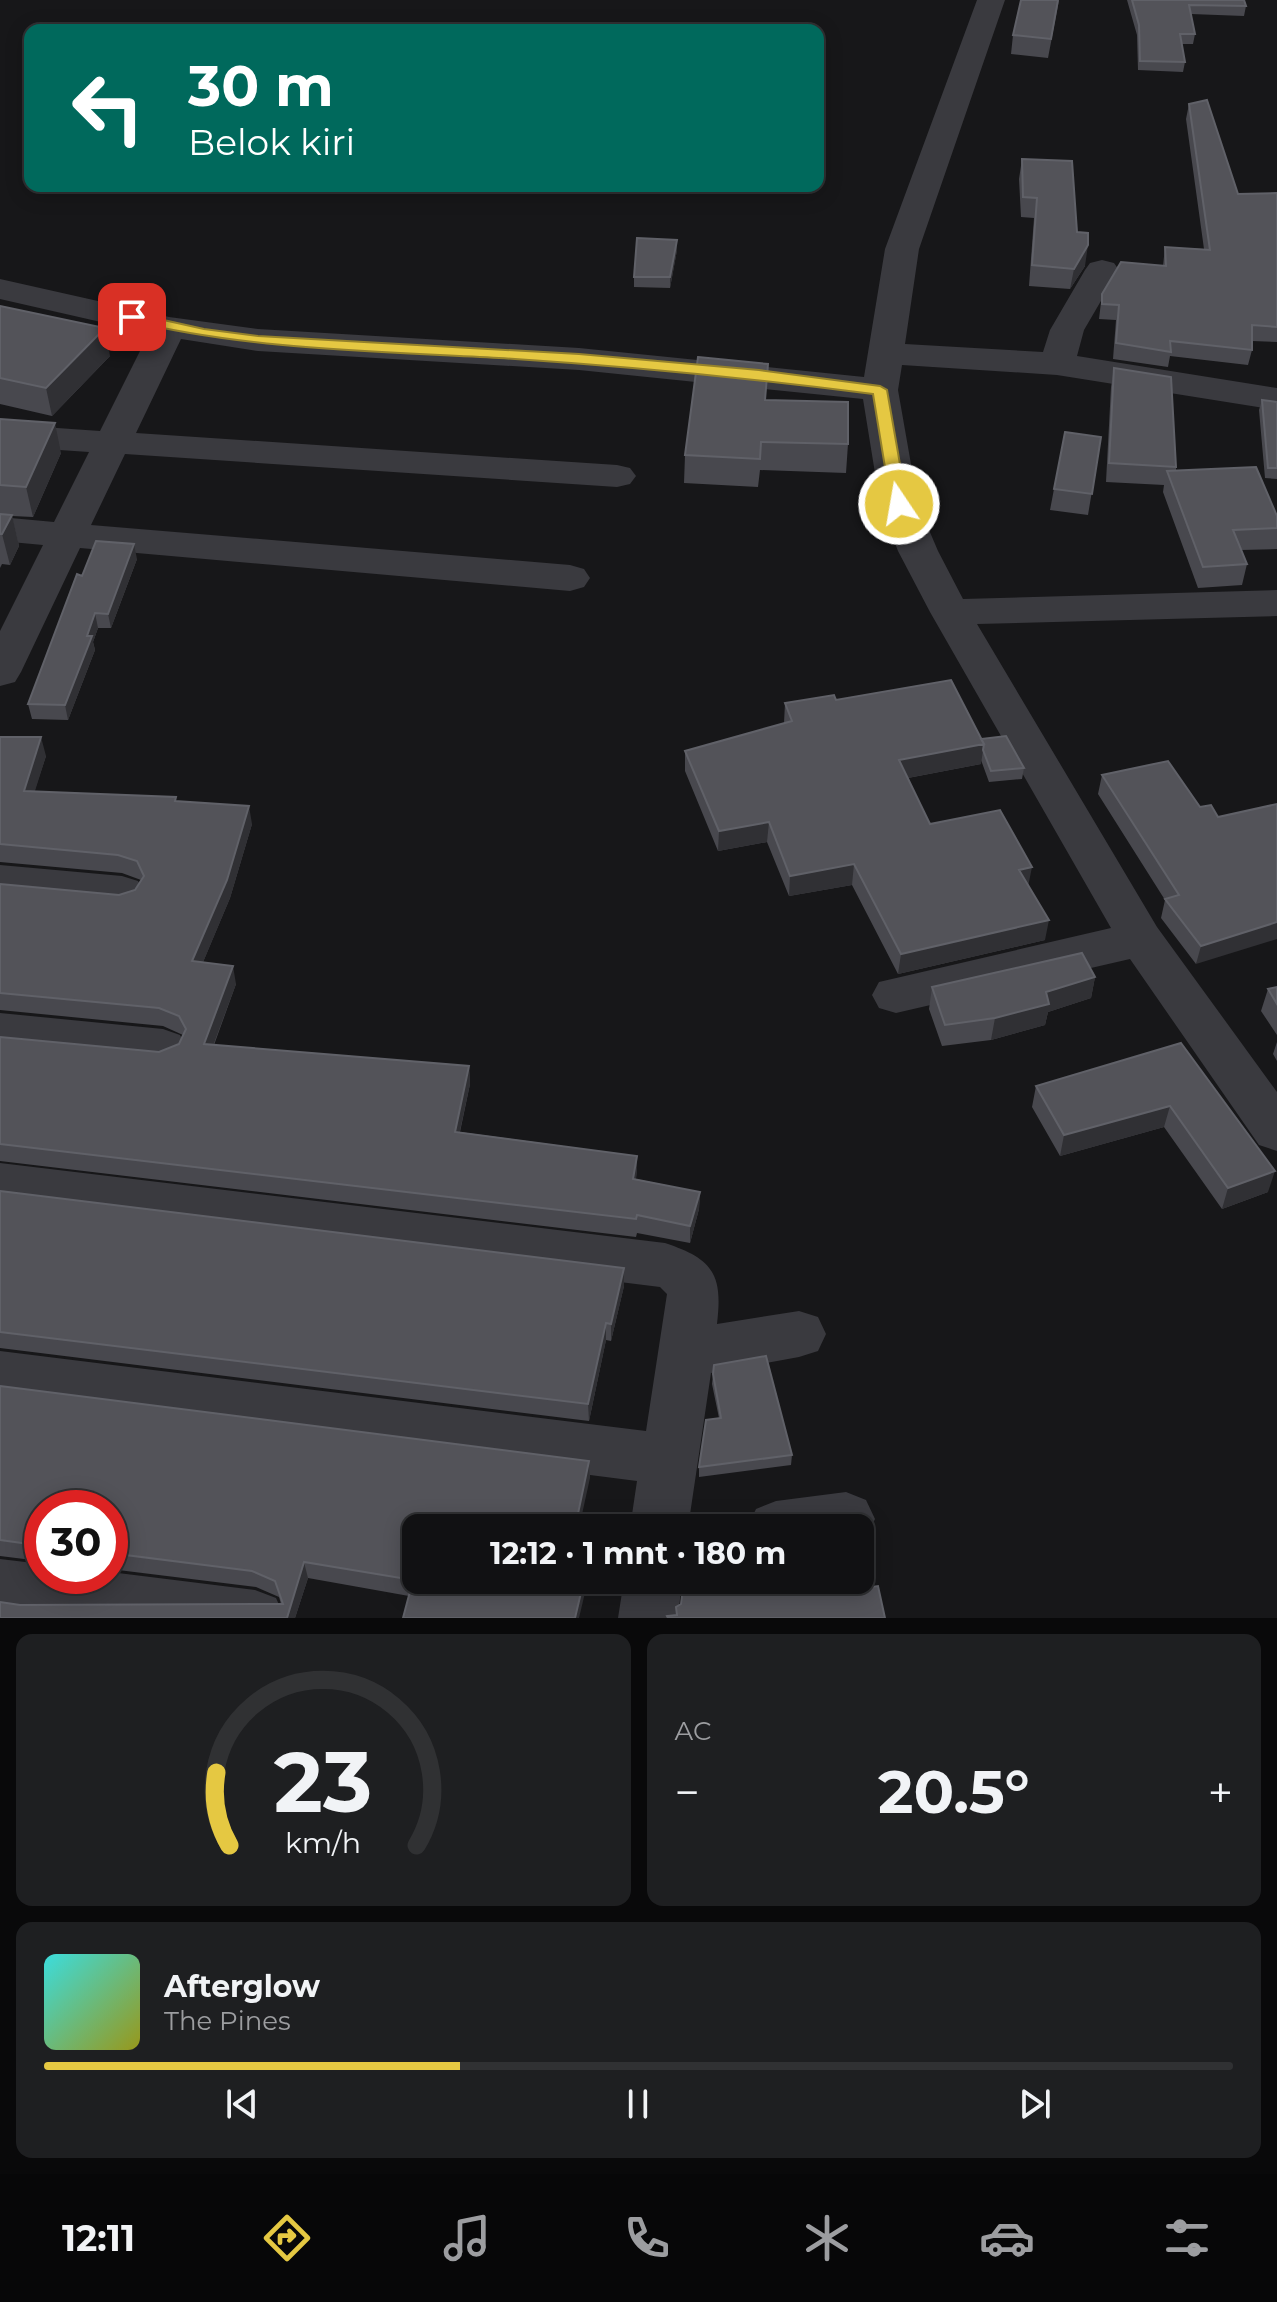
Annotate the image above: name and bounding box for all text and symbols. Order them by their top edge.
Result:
text: 30 m [188,52,334,120]
icon: left [56,56,160,160]
text: Belok kiri [188,120,355,164]
pin [98,283,166,351]
icon: arrive [110,295,154,339]
position arrow [857,462,941,546]
speed limit sign: 30 [24,1490,128,1594]
text: 12:12 · 1 mnt · 180 m [490,1535,786,1572]
text: AC [675,1715,711,1747]
text: 23 [274,1731,372,1833]
text: 20.5° [878,1755,1029,1828]
text: − [675,1765,700,1819]
text: + [1208,1765,1233,1819]
text: km/h [285,1825,361,1860]
text: Afterglow [164,1968,320,2005]
text: The Pines [164,2005,291,2037]
icon: previous [220,2082,264,2126]
icon: pause [616,2082,660,2126]
icon: next [1013,2082,1057,2126]
icon: directions [259,2210,315,2266]
icon: music [439,2210,495,2266]
icon: phone [619,2210,675,2266]
icon: climate [799,2210,855,2266]
icon: car [979,2210,1035,2266]
icon: filters [1159,2210,1215,2266]
text: 12:11 [62,2216,135,2260]

